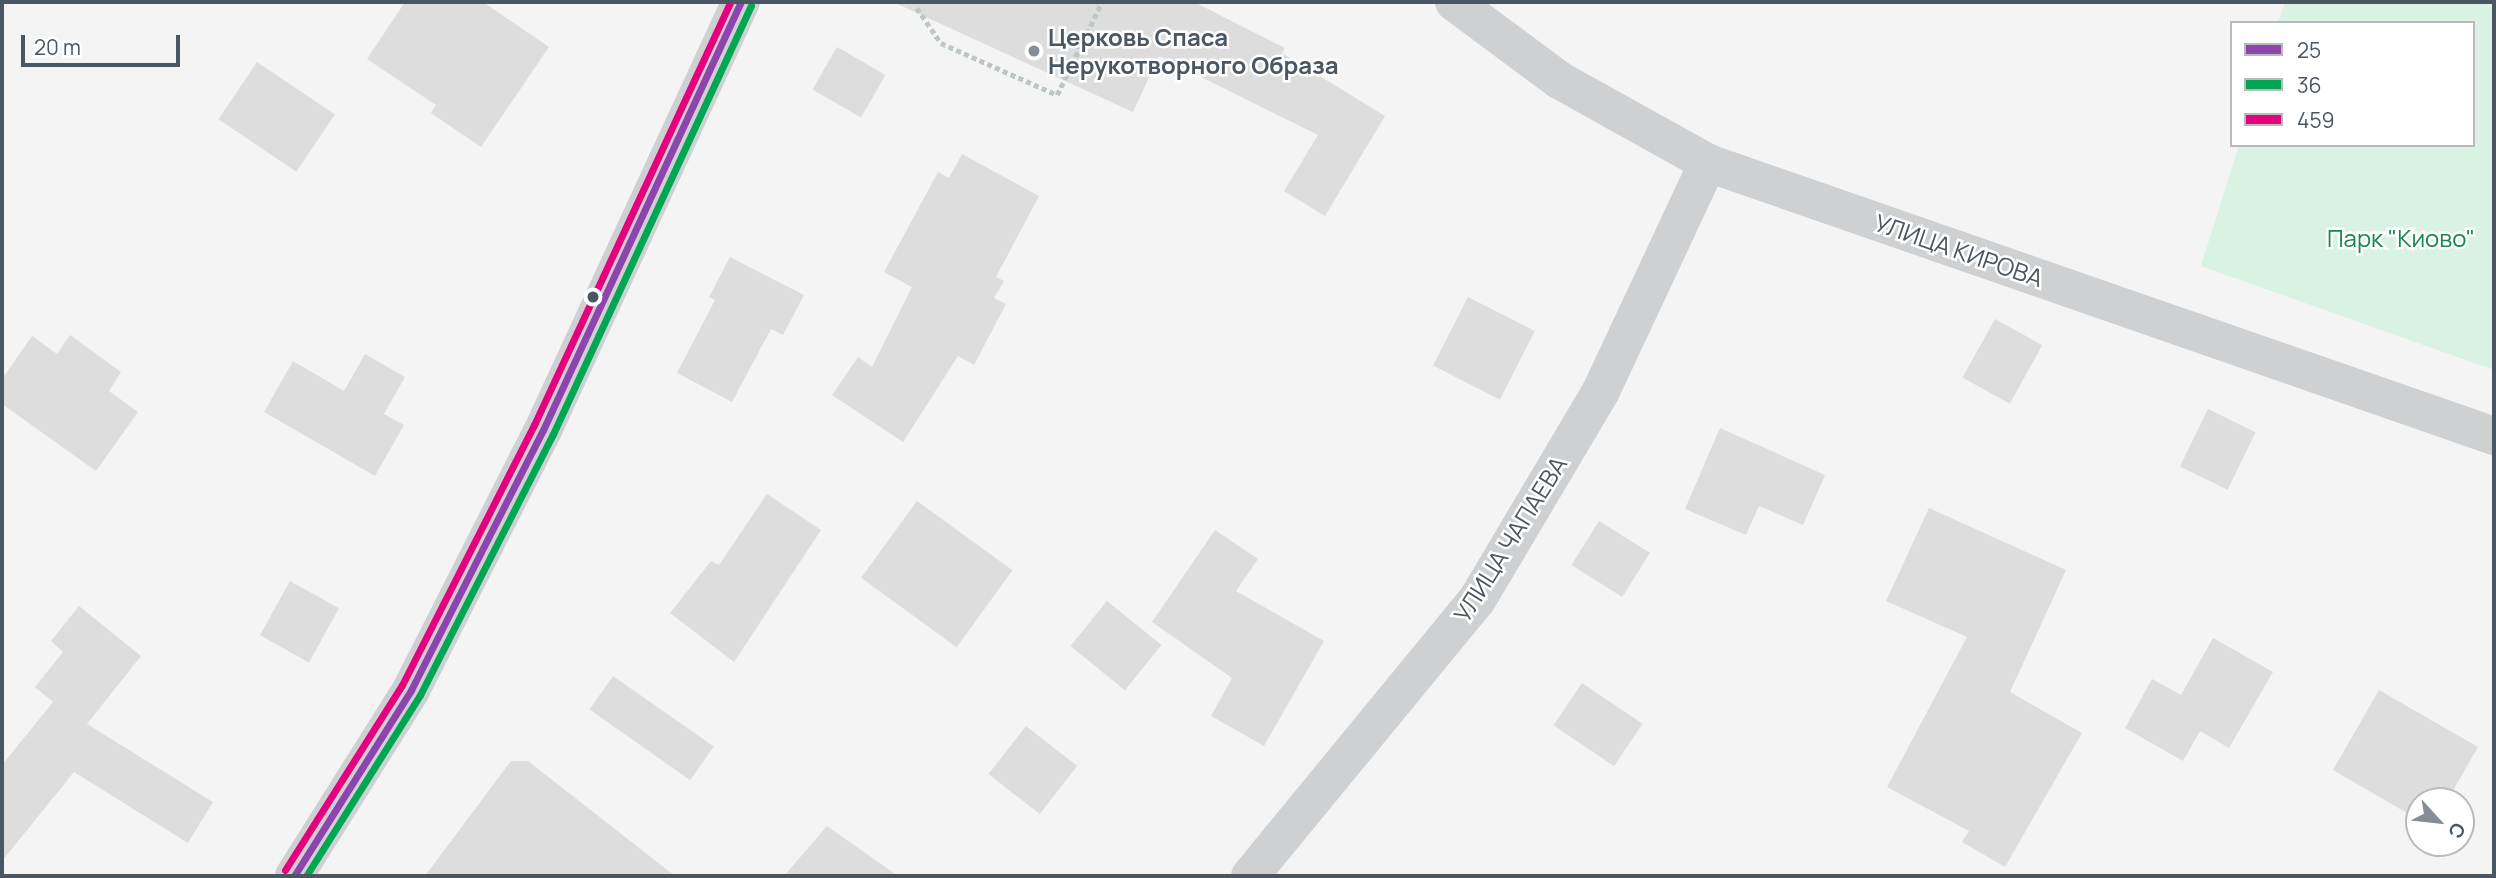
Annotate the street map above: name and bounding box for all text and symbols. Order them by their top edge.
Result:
scale bar [24,21,184,65]
legend [2230,21,2475,147]
place label: Церковь Спаса Нерукотворного Образа [1048,23,1338,79]
text: 20 m [34,33,81,61]
text: 25 [2297,36,2321,64]
marker: Церковь Спаса Нерукотворного Образа [1026,43,1042,59]
text: 36 [2297,71,2322,99]
text: 459 [2297,106,2335,134]
street label: УЛИЦА КИРОВА [1871,208,2047,292]
park label: Парк "Киово" [2327,224,2475,252]
unlabelled marker [586,290,600,304]
street label: УЛИЦА ЧАПАЕВА [1447,451,1573,627]
north arrow [2405,787,2475,857]
text: С [2442,818,2472,843]

